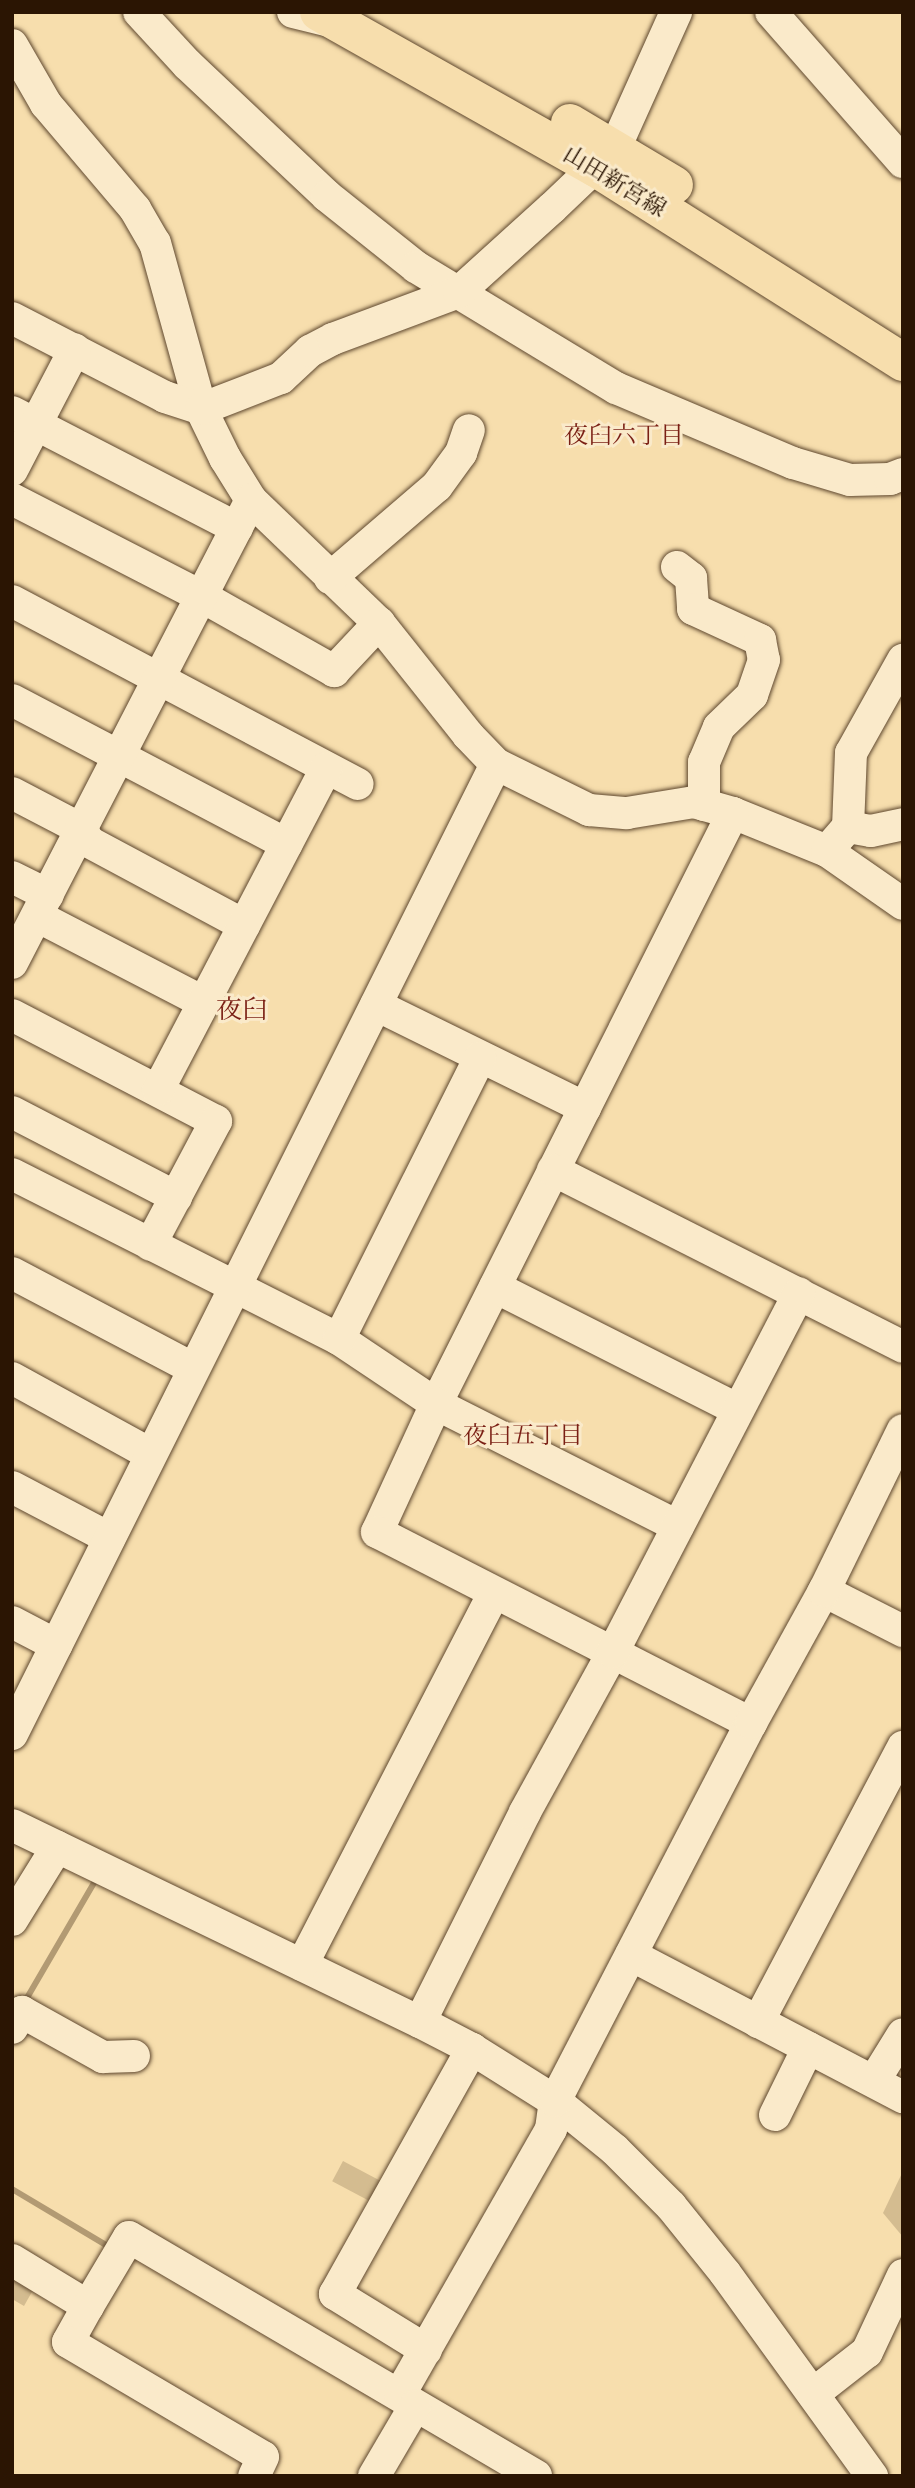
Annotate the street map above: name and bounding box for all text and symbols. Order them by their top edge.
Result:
street label: 山田新宮線 [559,140,671,222]
district label: 夜臼六丁目 [564,421,684,449]
district label: 夜臼 [216,994,268,1026]
district label: 夜臼五丁目 [463,1421,583,1449]

